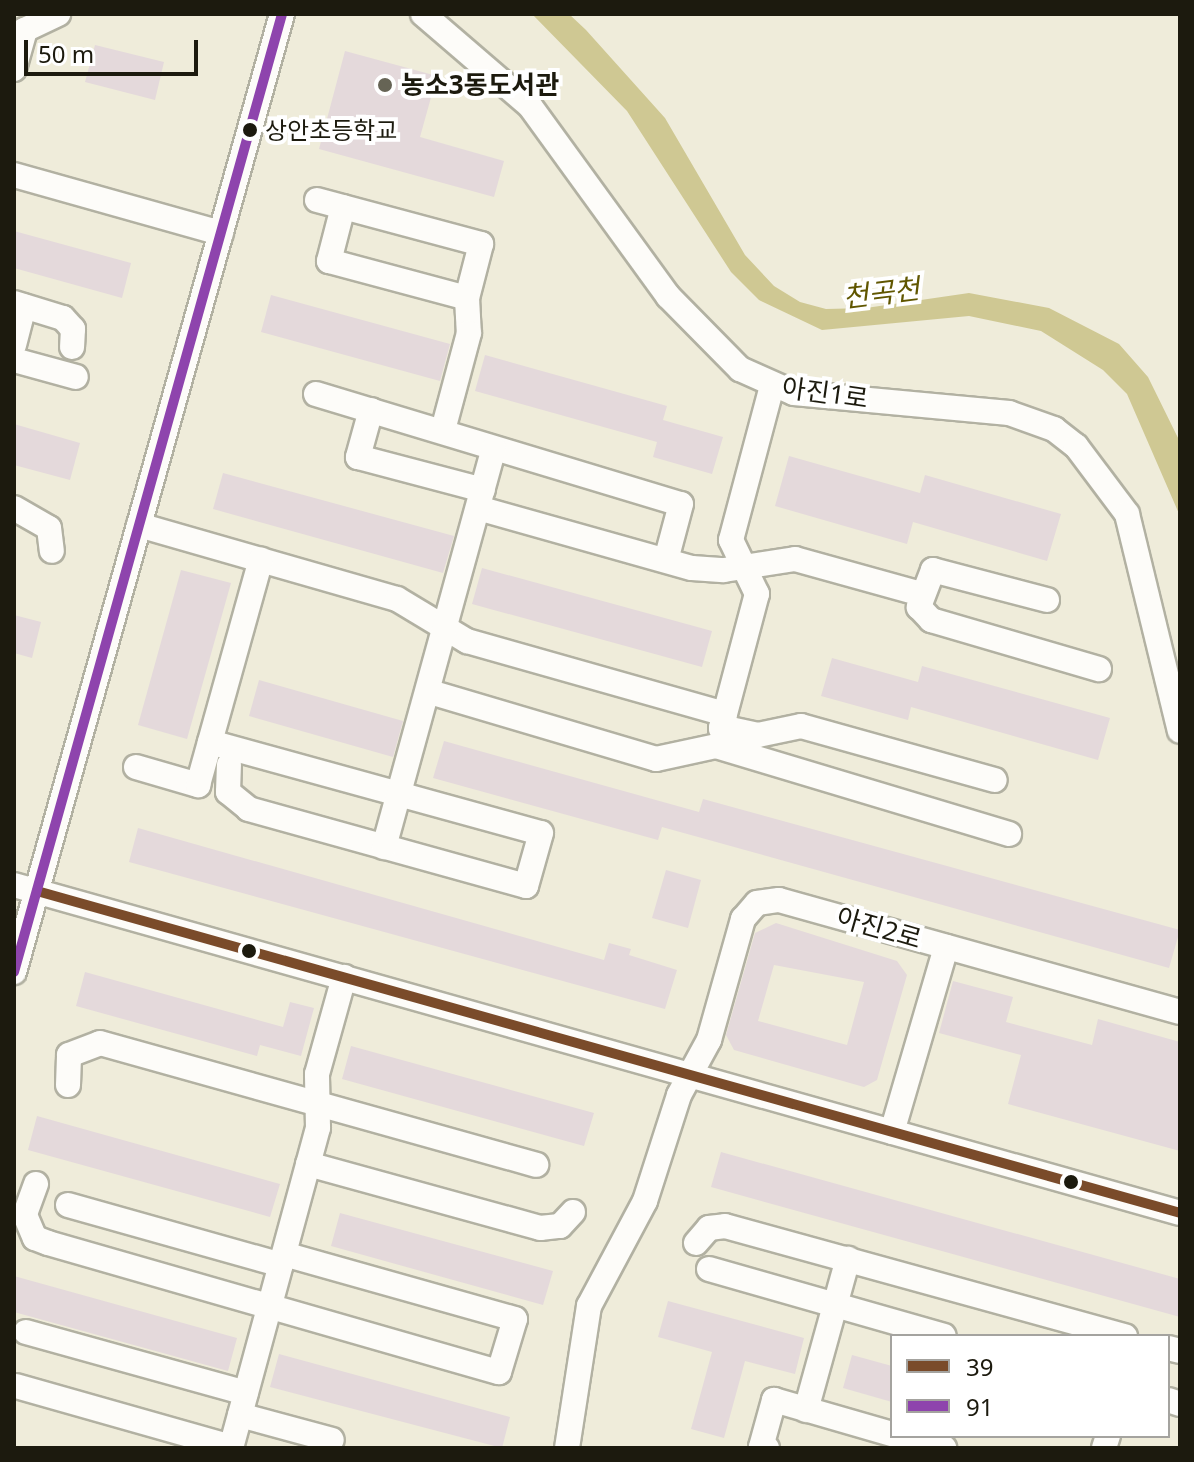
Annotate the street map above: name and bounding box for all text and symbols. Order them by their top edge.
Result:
scale bar [28,24,202,74]
text: 50 m [38,37,94,70]
place label: 농소3동도서관 [401,69,559,101]
marker: 농소3동도서관 [376,76,394,94]
place label: 상안초등학교 [265,116,397,144]
marker: 상안초등학교 [242,122,258,138]
water label: 천곡천 [841,271,921,313]
street label: 아진1로 [780,372,870,414]
street label: 아진2로 [833,901,925,955]
unlabelled marker [241,943,257,959]
unlabelled marker [1063,1174,1079,1190]
legend [890,1334,1170,1438]
text: 39 [966,1350,993,1383]
text: 91 [966,1390,993,1423]

